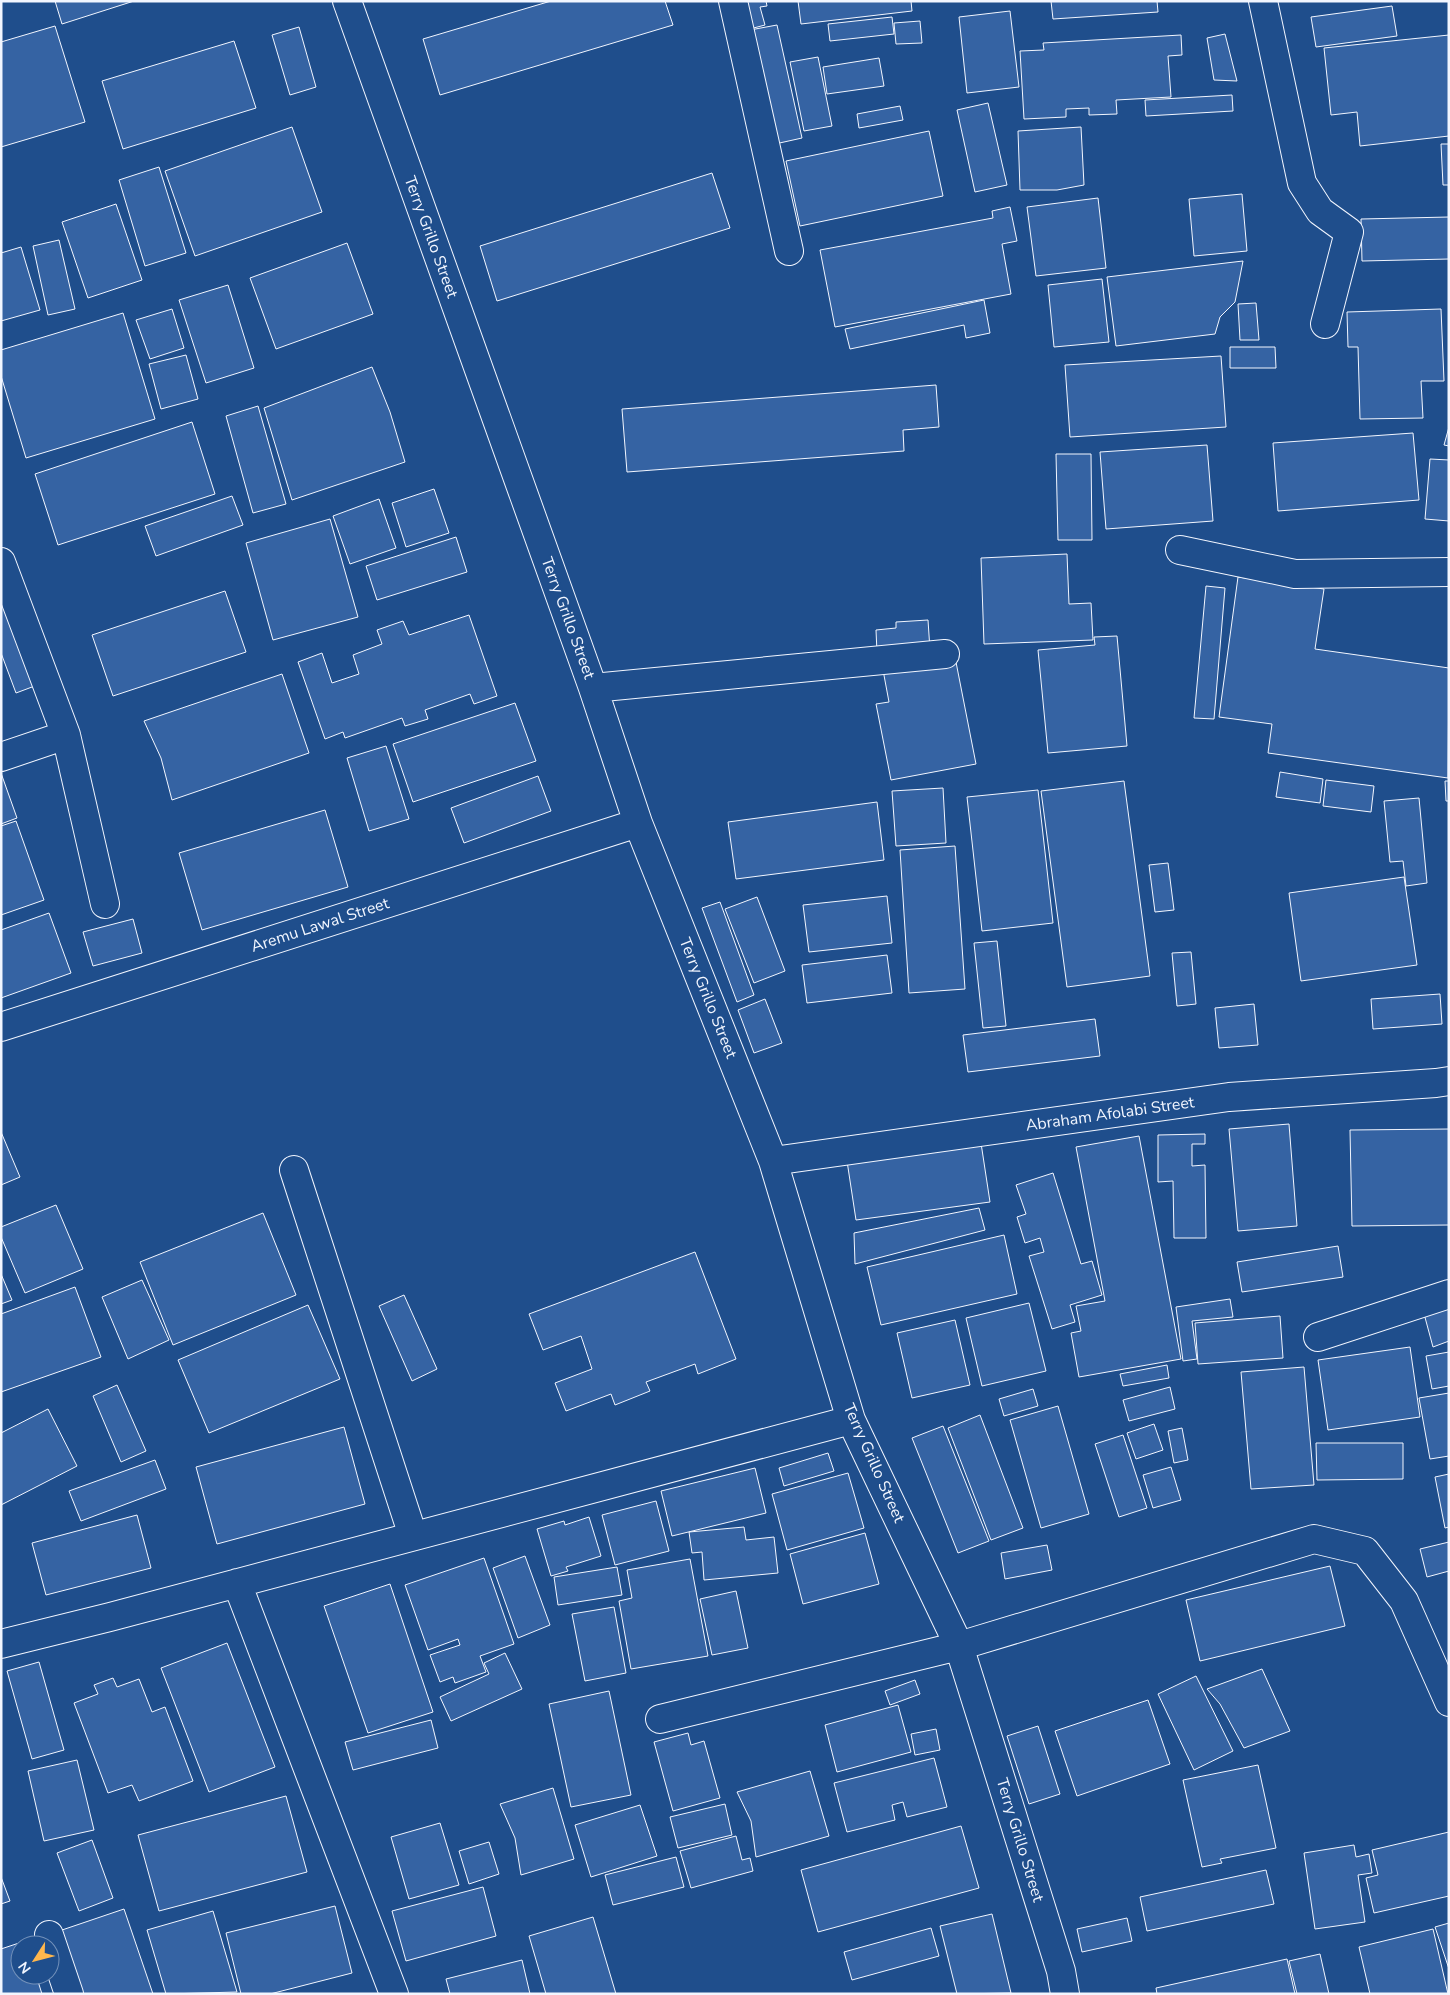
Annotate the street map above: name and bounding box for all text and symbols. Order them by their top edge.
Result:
street label: Terry Grillo Street [399,173,463,301]
street label: Terry Grillo Street [536,554,600,682]
street label: Aremu Lawal Street [248,892,392,958]
street label: Terry Grillo Street [674,934,742,1062]
street label: Abraham Afolabi Street [1024,1091,1196,1137]
street label: Terry Grillo Street [838,1400,910,1526]
street label: Terry Grillo Street [991,1775,1049,1905]
north arrow [10,1935,60,1985]
text: N [14,1958,36,1977]

